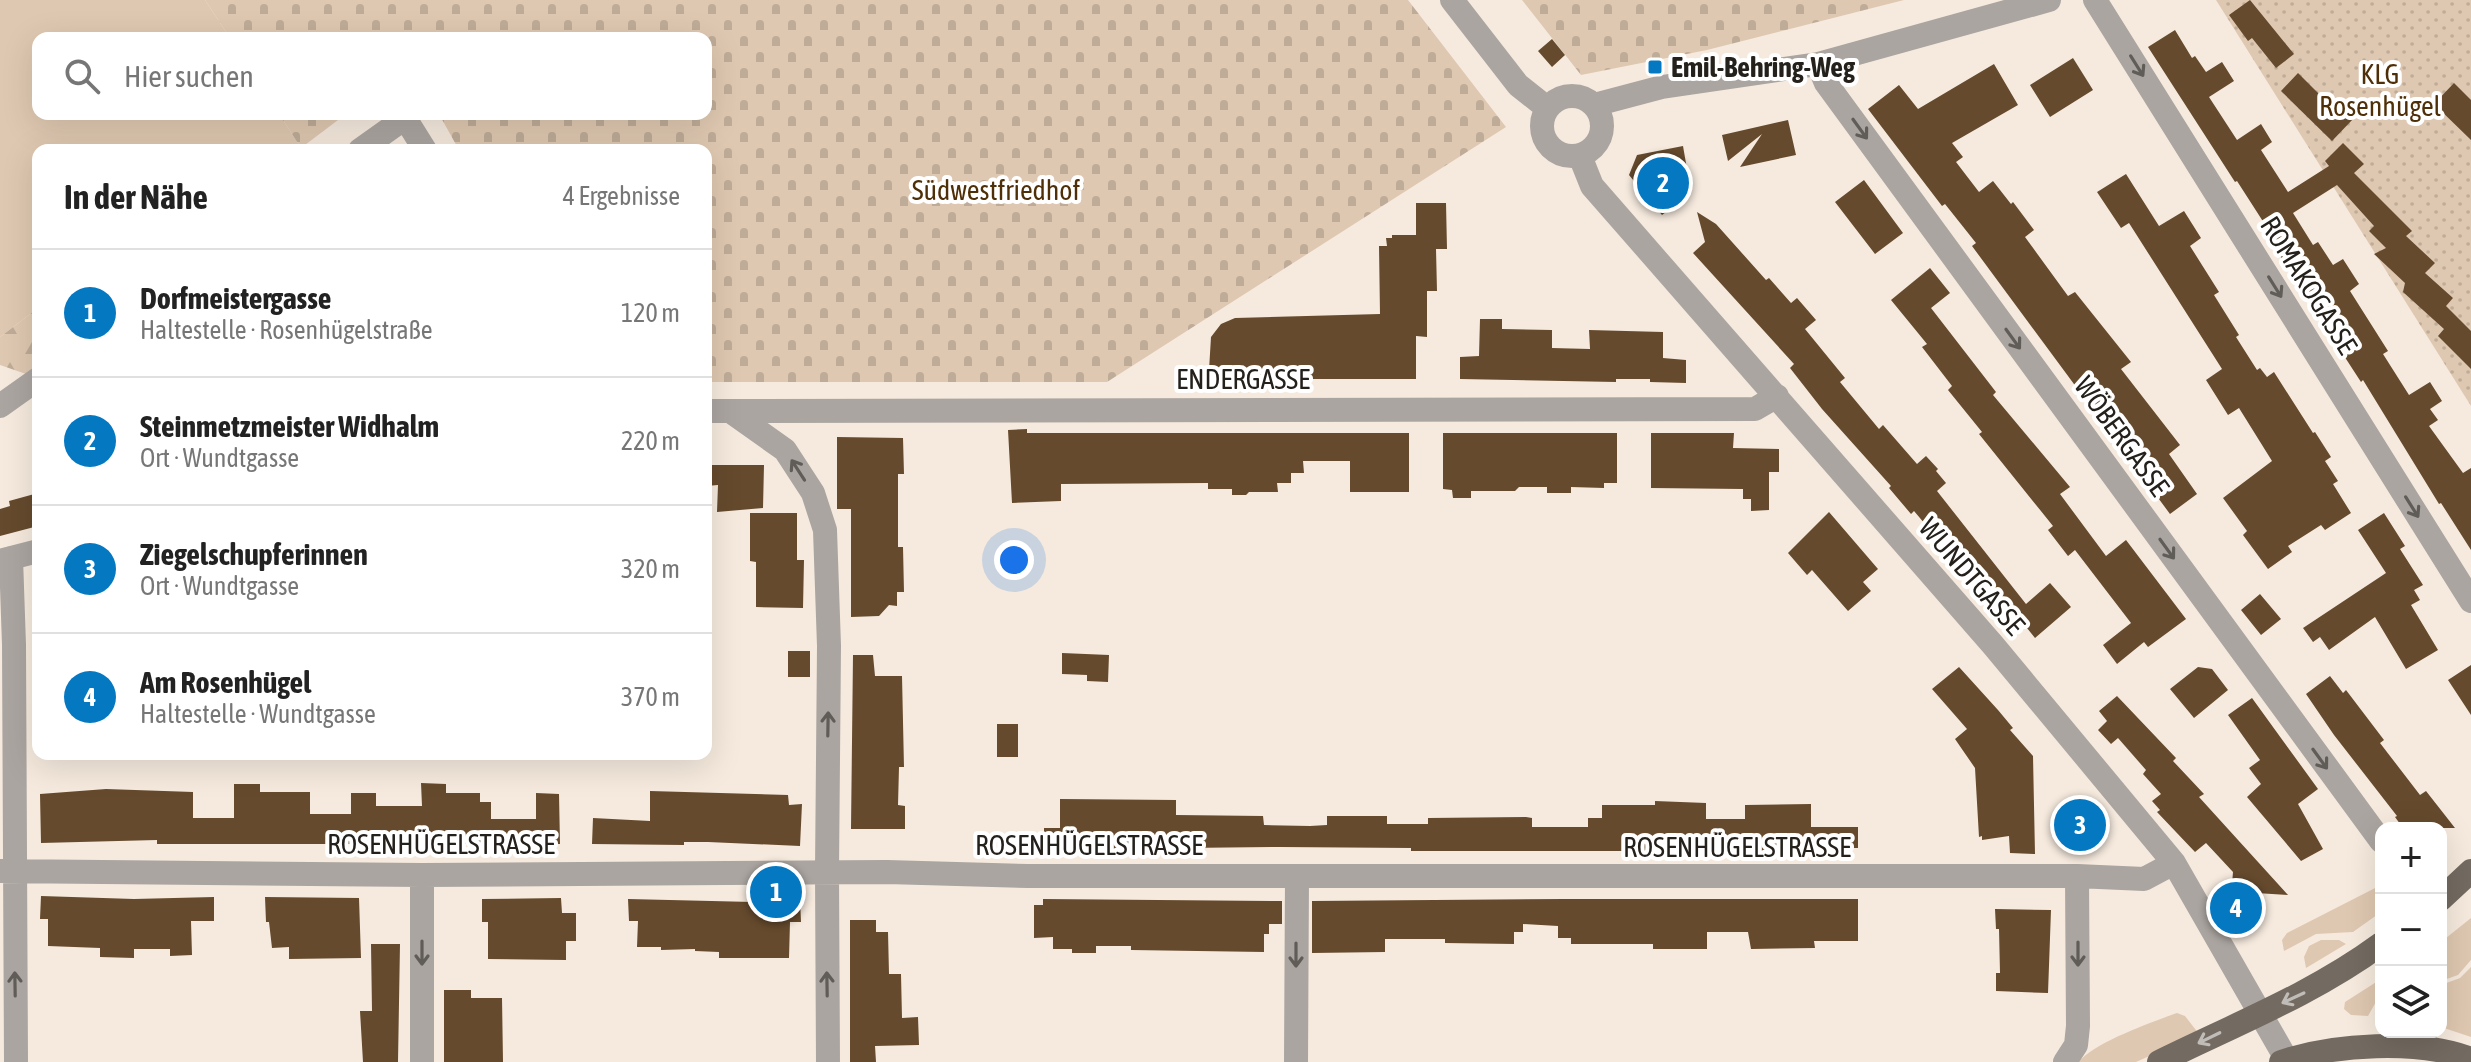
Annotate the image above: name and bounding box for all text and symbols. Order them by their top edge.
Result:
search box [32,32,712,120]
place label: Emil-Behring-Weg [1671,51,1856,83]
icon: search [60,54,104,98]
one-way arrow [2129,54,2145,77]
marker: Emil-Behring-Weg [1646,58,1664,76]
park label: KLG Rosenhügel [2319,58,2442,122]
text: Hier suchen [124,59,254,93]
one-way arrow [1851,118,1868,139]
pin: 2 [1637,153,1689,213]
park label: Südwestfriedhof [912,174,1080,206]
text: In der Nähe [64,177,208,216]
text: 4 Ergebnisse [563,181,680,211]
street label: ROMAKOGASSE [2254,210,2364,360]
one-way arrow [2266,275,2283,297]
text: Dorfmeistergasse [140,281,331,315]
text: 1 [84,298,96,328]
text: 120 m [621,298,680,328]
text: Haltestelle · Rosenhügelstraße [140,315,433,345]
one-way arrow [2005,328,2022,349]
street label: ENDERGASSE [1176,363,1310,395]
street label: WÖBERGASSE [2068,370,2176,502]
text: Steinmetzmeister Widhalm [140,409,439,443]
text: 2 [84,426,96,456]
text: 220 m [621,426,680,456]
text: Ort · Wundtgasse [140,443,299,473]
one-way arrow [790,460,807,482]
one-way arrow [2405,495,2421,518]
street label: WUNDTGASSE [1913,511,2031,641]
text: Ziegelschupferinnen [140,537,368,571]
one-way arrow [2159,537,2175,559]
your location [994,540,1034,580]
text: 3 [84,554,96,584]
text: 320 m [621,554,680,584]
text: Ort · Wundtgasse [140,571,299,601]
text: Am Rosenhügel [140,665,311,699]
text: 4 [84,682,96,712]
text: 370 m [621,682,680,712]
text: Haltestelle · Wundtgasse [140,699,376,729]
one-way arrow [821,711,836,738]
one-way arrow [2312,747,2329,769]
pin: 3 [2054,795,2106,855]
map controls [2375,822,2447,1038]
button: + [2375,822,2447,894]
street label: ROSENHÜGELSTRASSE [327,828,555,860]
street label: ROSENHÜGELSTRASSE [975,829,1203,861]
street label: ROSENHÜGELSTRASSE [1623,831,1851,863]
pin: 1 [750,862,802,922]
pin: 4 [2210,878,2262,938]
button: − [2375,894,2447,966]
one-way arrow [414,939,430,966]
one-way arrow [2070,940,2086,967]
one-way arrow [1288,941,1304,968]
button: layers [2375,966,2447,1038]
one-way arrow [7,971,22,998]
one-way arrow [819,971,835,998]
one-way arrow [2281,991,2305,1006]
one-way arrow [2197,1031,2221,1046]

